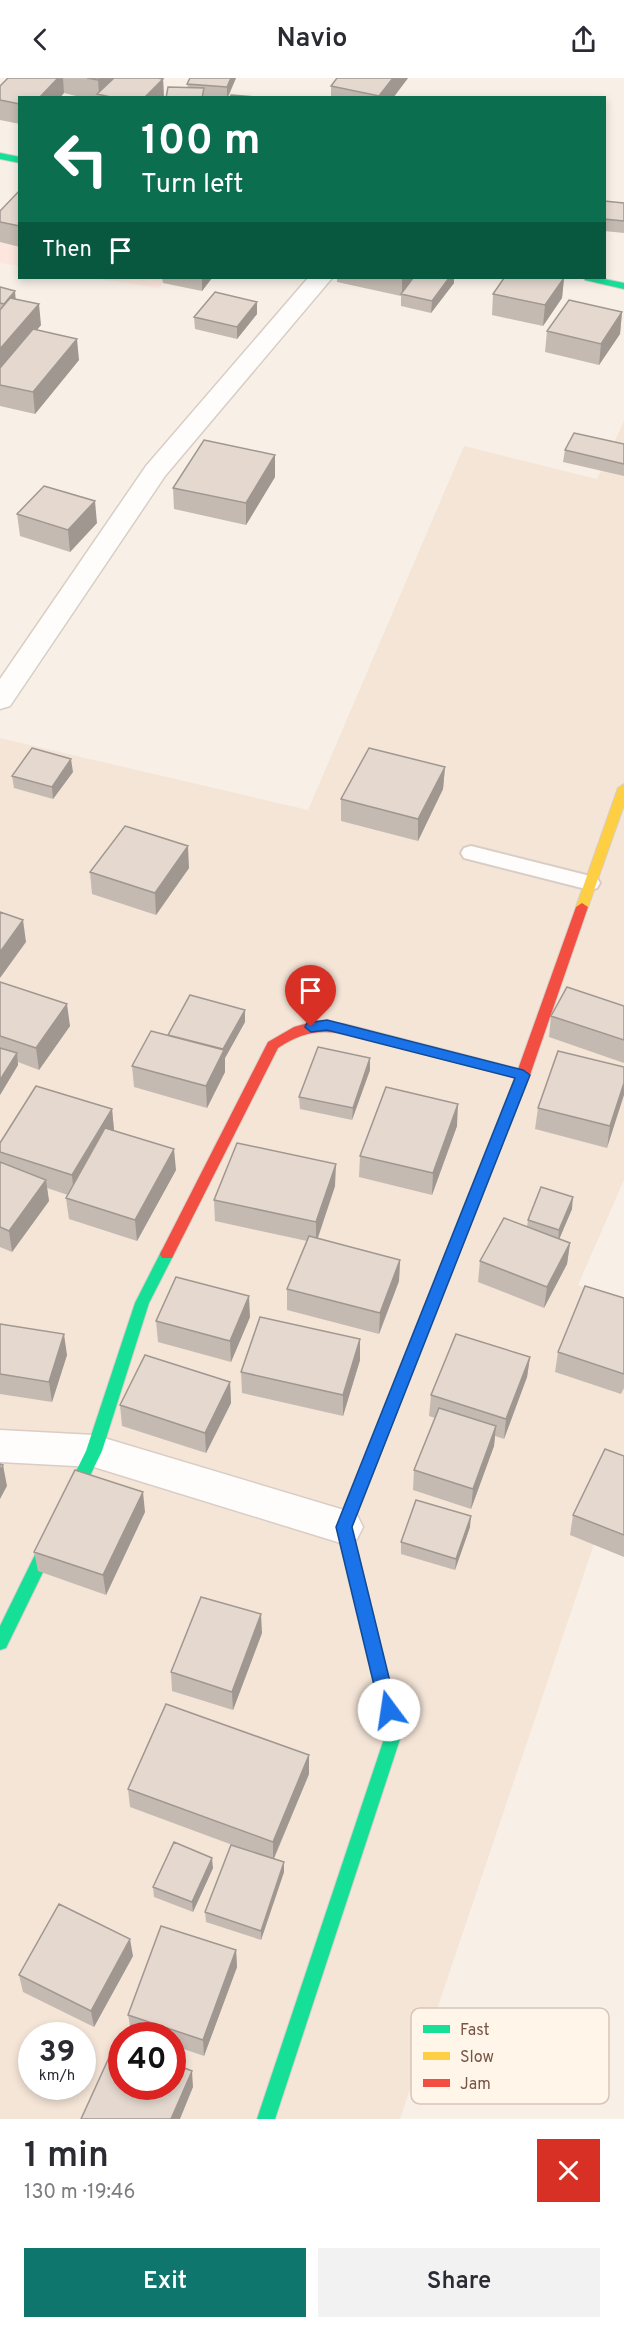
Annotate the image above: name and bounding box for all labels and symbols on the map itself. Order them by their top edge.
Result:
pin [285,965,336,1027]
position arrow [357,1678,421,1742]
legend [411,2008,609,2104]
text: Fast [460,2021,490,2041]
speed limit sign: 40 [108,2022,186,2100]
text: Slow [460,2048,494,2068]
text: Jam [460,2075,491,2095]

